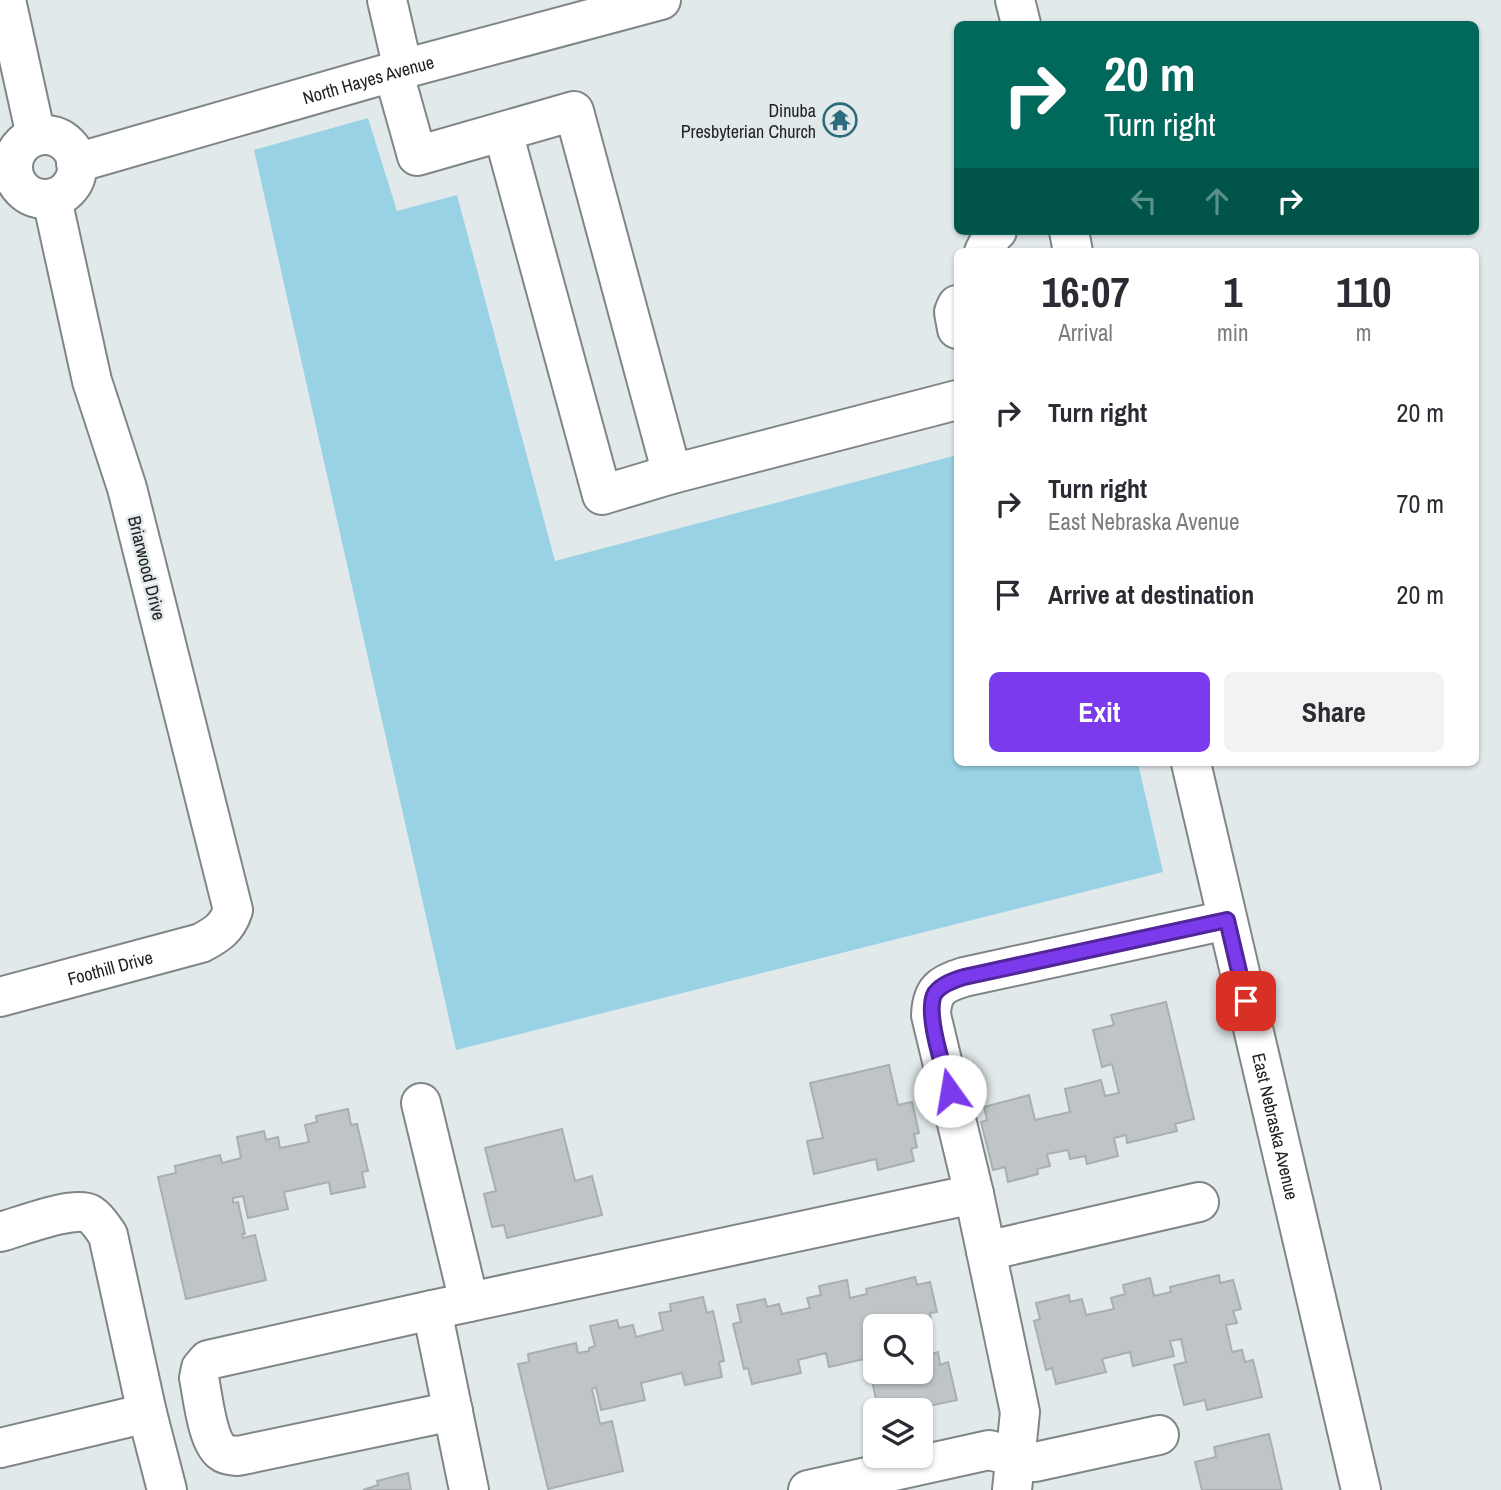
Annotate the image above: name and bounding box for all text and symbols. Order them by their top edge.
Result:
text: 20 m [1104,40,1196,106]
street label: North Hayes Avenue [300,49,437,110]
icon: right [989,49,1080,140]
place label: Dinuba Presbyterian Church [681,98,816,144]
temple icon: Dinuba Presbyterian Church [821,101,859,139]
text: Turn right [1104,103,1216,146]
icon: left [1125,182,1163,220]
icon: ahead [1198,182,1236,220]
icon: right [1271,182,1309,220]
text: 16:07 [1041,264,1130,320]
text: 1 [1223,264,1242,320]
text: 110 [1336,264,1392,320]
text: Arrival [1058,317,1113,348]
text: min [1217,317,1248,348]
text: m [1356,317,1372,348]
icon: right [989,394,1027,432]
text: Turn right [1048,395,1147,430]
text: 20 m [1397,395,1444,430]
text: Turn right [1048,471,1147,506]
icon: right [989,485,1027,523]
text: 70 m [1397,486,1444,521]
text: East Nebraska Avenue [1048,506,1240,537]
street label: Briarwood Drive [122,513,172,623]
icon: arrive [989,576,1027,614]
text: Arrive at destination [1048,577,1254,612]
text: 20 m [1397,577,1444,612]
button: Exit [989,672,1210,752]
button: Share [1224,672,1444,752]
street label: Foothill Drive [65,944,155,991]
pin [1216,971,1276,1031]
icon: arrive [1227,982,1265,1020]
street label: East Nebraska Avenue [1247,1050,1305,1202]
position arrow [913,1054,987,1128]
map controls [863,1314,933,1468]
button: search [863,1314,933,1384]
button: layers [863,1398,933,1468]

